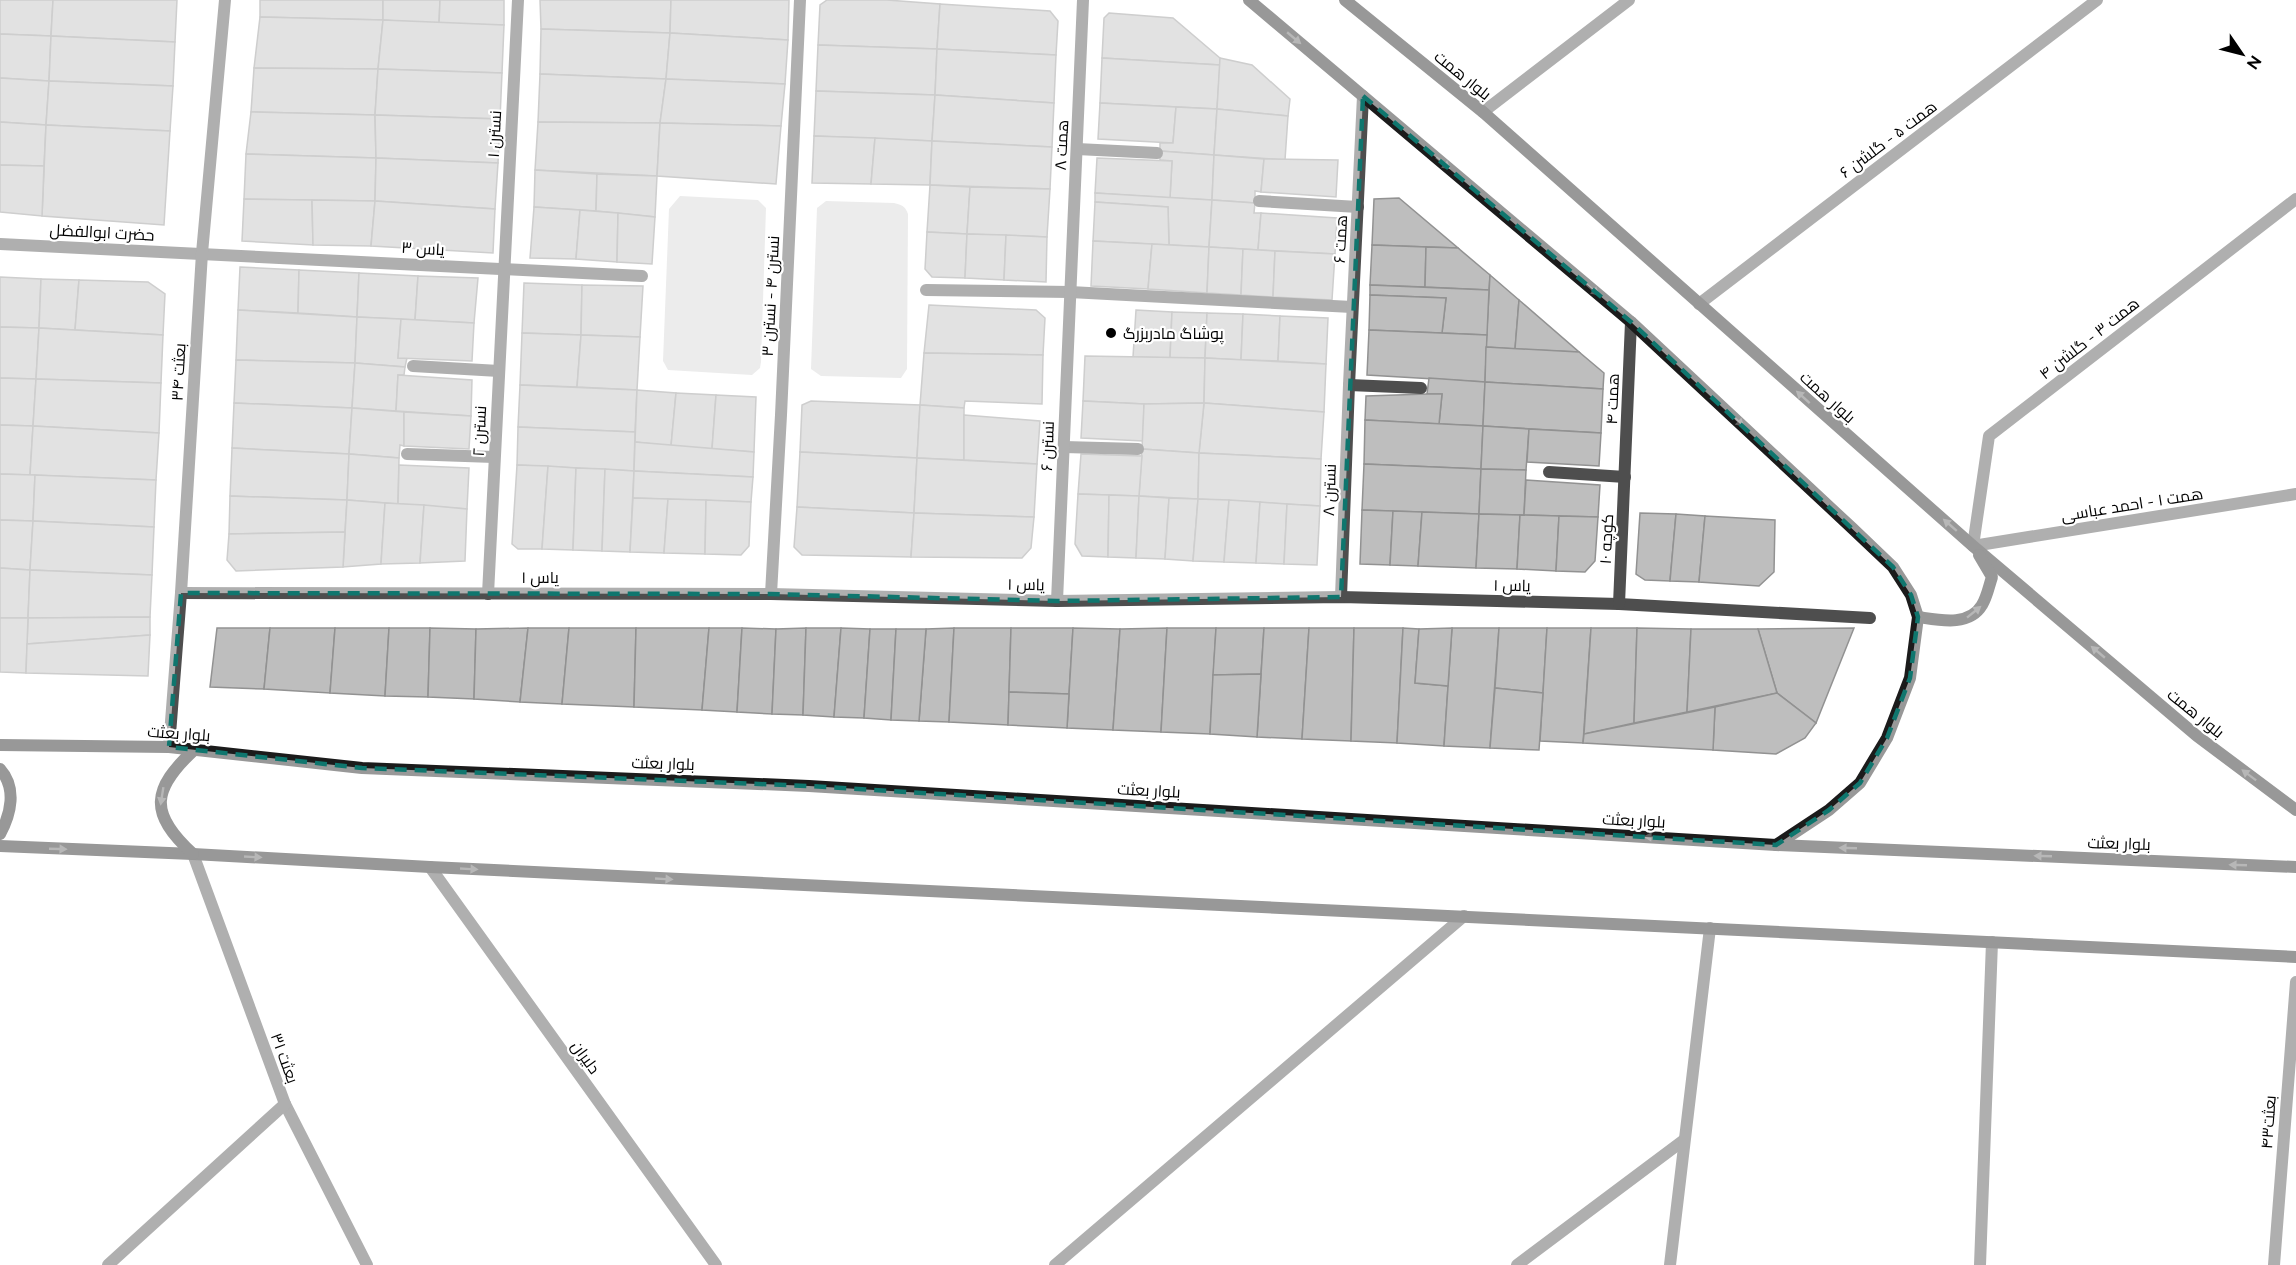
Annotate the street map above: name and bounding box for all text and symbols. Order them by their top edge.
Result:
north arrow [2212,24,2272,84]
one-way arrow [1286,31,1302,44]
street label: بلوار همت [1430,47,1495,104]
text: N [2243,52,2265,73]
street label: همت ۵ - گلشن ۶ [1836,97,1941,183]
street label: نسترن ۱ [484,110,506,158]
street label: همت ۸ [1051,119,1072,171]
one-way arrow [1435,156,1450,169]
street label: همت ۶ [1330,214,1351,264]
street label: حضرت ابوالفضل [49,220,155,246]
street label: نسترن ۴ - نسترن ۳ [758,235,784,357]
street label: یاس ۳ [401,238,446,260]
one-way arrow [1584,282,1599,295]
street label: همت ۳ - گلشن ۴ [2036,293,2144,384]
place label: پوشاگ مادربزرگ [1123,324,1225,345]
marker: پوشاگ مادربزرگ [1104,326,1118,340]
street label: بعثت ۳۴ [168,343,189,401]
street label: بلوار همت [1796,368,1859,427]
street label: همت ۴ [1602,373,1623,425]
one-way arrow [1796,390,1811,404]
street label: نسترن ۲ [469,405,491,457]
one-way arrow [1729,413,1744,427]
street label: نسترن ۶ [1037,421,1059,471]
street label: نسترن ۸ [1319,464,1341,517]
street label: همت ۱ - احمد عباسی [2060,484,2205,526]
street label: کوچه ۱۰ [1596,513,1619,565]
one-way arrow [1943,519,1958,532]
street label: یاس ۱ [521,568,559,588]
street label: یاس ۱ [1007,575,1046,595]
street label: یاس ۱ [1493,576,1532,596]
one-way arrow [1966,605,1982,618]
one-way arrow [2091,646,2106,659]
street label: بلوار همت [2163,685,2228,742]
street label: بلوار بعثت [147,722,211,745]
street label: بلوار بعثت [631,753,695,774]
one-way arrow [2242,769,2258,781]
street label: بلوار بعثت [1117,779,1181,802]
one-way arrow [157,787,166,806]
street label: بلوار بعثت [1602,809,1666,832]
one-way arrow [1644,833,1663,842]
street label: بلوار بعثت [2087,833,2151,854]
one-way arrow [1838,843,1857,852]
one-way arrow [49,844,68,853]
one-way arrow [2033,852,2052,861]
one-way arrow [244,853,263,862]
one-way arrow [2228,860,2247,869]
one-way arrow [459,865,478,874]
one-way arrow [654,874,673,883]
street label: بعثت ۳۱ [267,1030,302,1086]
street label: دلیران [566,1037,604,1078]
street label: بعثت۴۳ [2257,1095,2280,1149]

